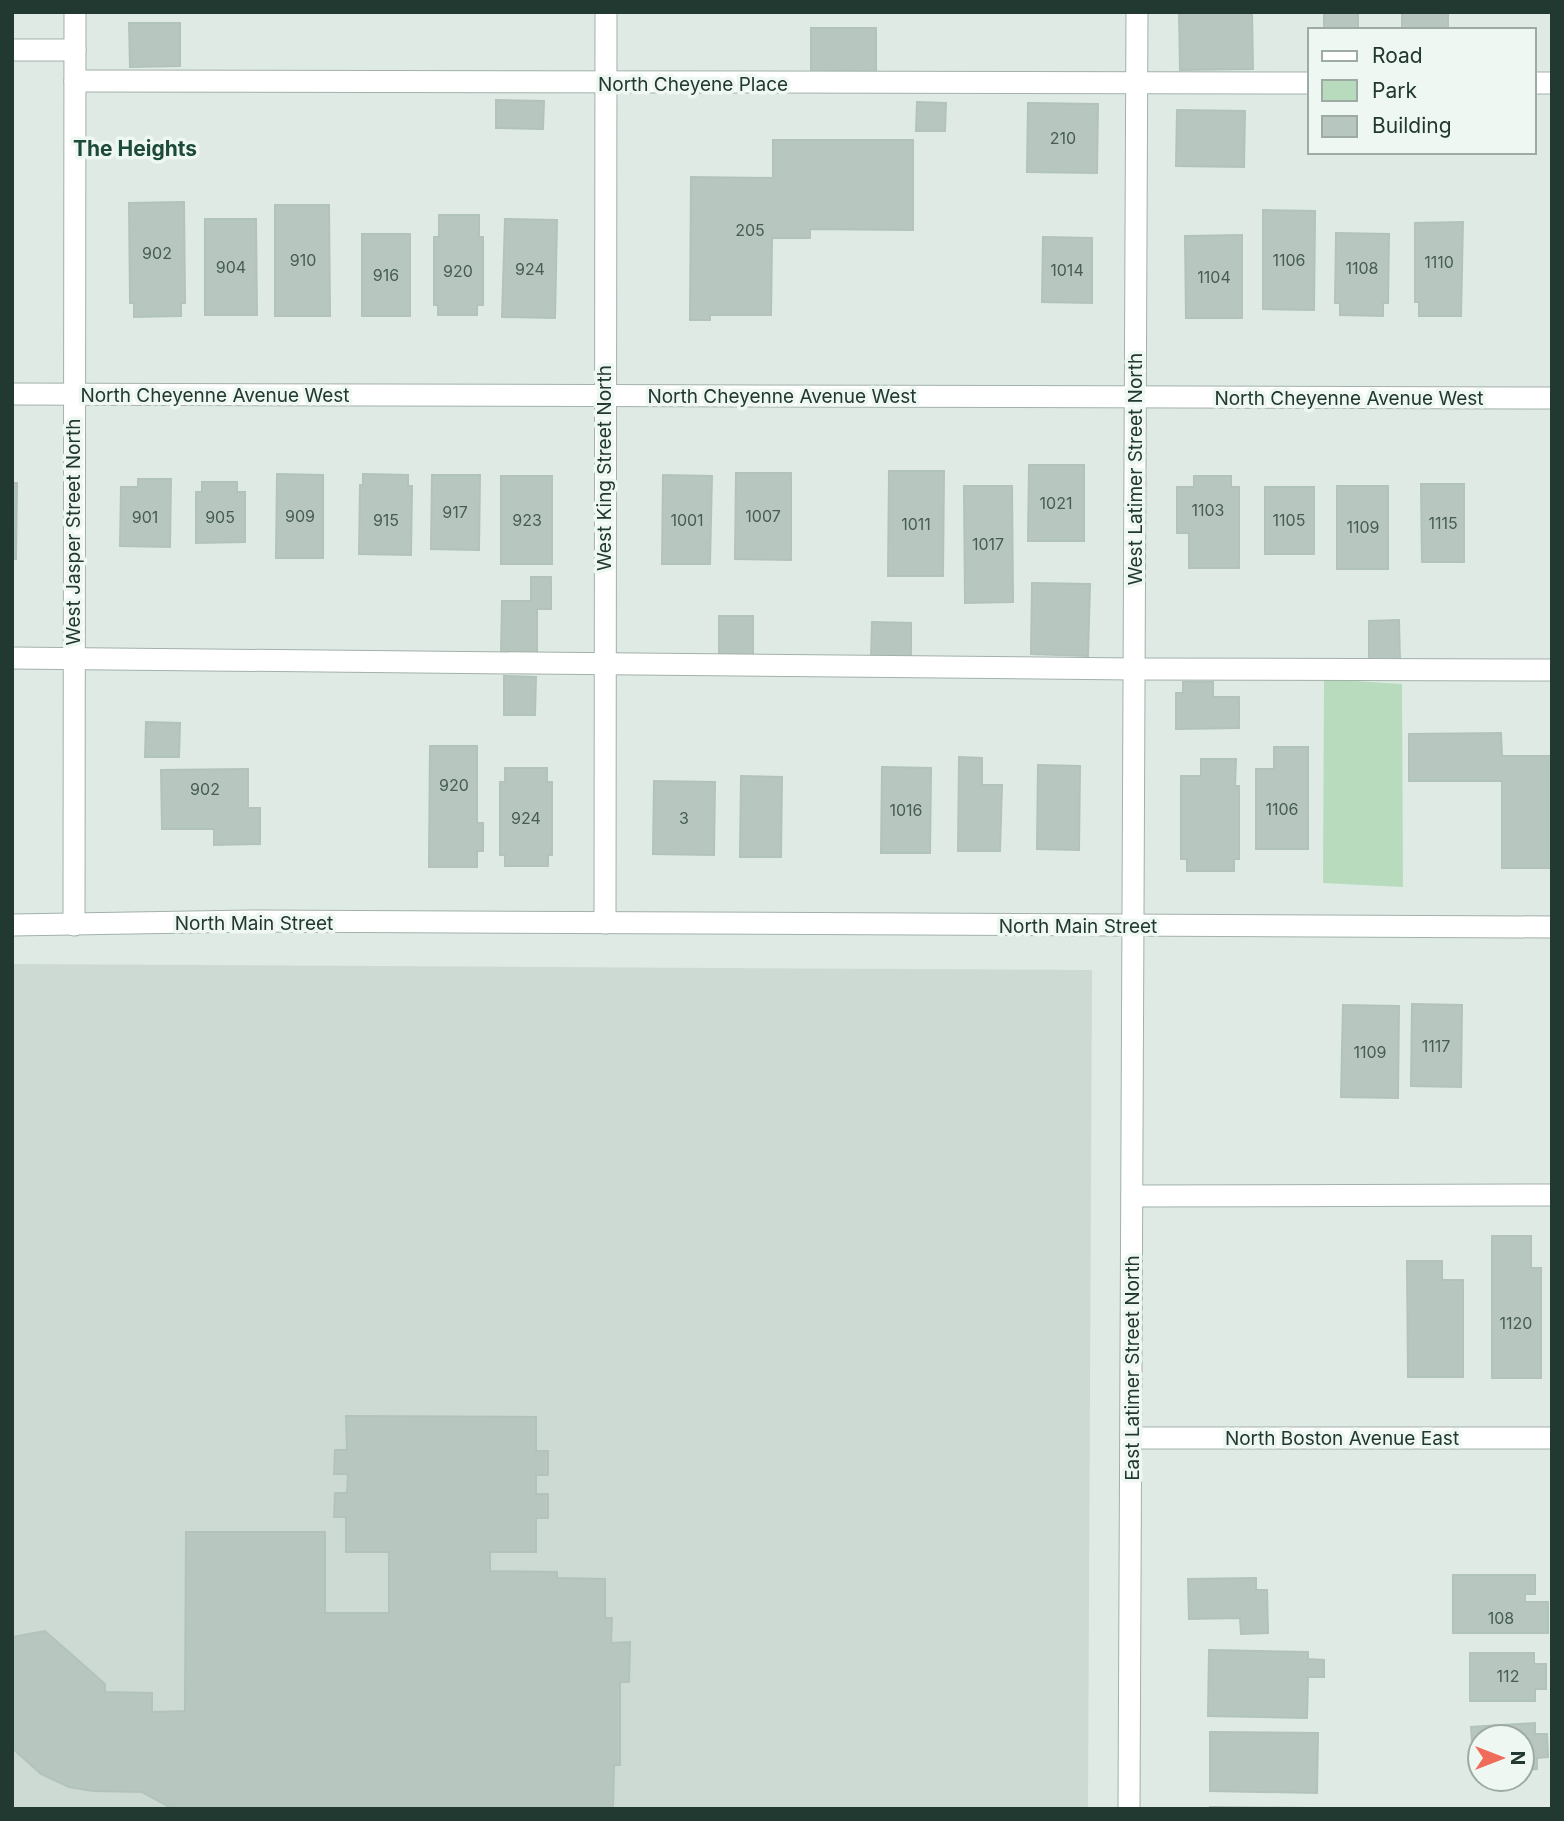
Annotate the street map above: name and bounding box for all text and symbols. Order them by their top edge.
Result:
legend [1308,28,1536,154]
text: Road [1372,43,1423,68]
street label: North Cheyene Place [598,73,788,96]
text: Park [1372,78,1417,103]
text: Building [1372,113,1452,138]
house number: 210 [1050,128,1076,148]
district label: The Heights [73,136,197,161]
house number: 205 [735,220,765,240]
house number: 902 [142,243,172,263]
house number: 910 [290,250,316,270]
house number: 1106 [1272,250,1306,270]
house number: 1110 [1424,252,1454,272]
house number: 904 [216,257,246,277]
house number: 1108 [1345,258,1379,278]
house number: 924 [515,259,545,279]
house number: 1014 [1050,260,1084,280]
house number: 920 [443,261,473,281]
house number: 916 [373,265,399,285]
house number: 1104 [1197,267,1231,287]
street label: West Latimer Street North [1124,353,1147,585]
street label: West King Street North [593,365,616,571]
street label: North Cheyenne Avenue West [80,384,350,407]
street label: North Cheyenne Avenue West [647,385,917,408]
street label: North Cheyenne Avenue West [1214,387,1484,410]
street label: West Jasper Street North [62,419,85,645]
house number: 1021 [1040,493,1072,513]
house number: 1103 [1192,500,1225,520]
house number: 917 [442,502,468,522]
house number: 909 [285,506,315,526]
house number: 1007 [745,506,781,526]
house number: 901 [132,507,158,527]
house number: 905 [205,507,235,527]
house number: 915 [373,510,399,530]
house number: 923 [512,510,542,530]
house number: 1001 [670,510,704,530]
house number: 1105 [1273,510,1305,530]
house number: 1115 [1428,513,1458,533]
house number: 1011 [901,514,931,534]
house number: 1109 [1346,517,1380,537]
house number: 1017 [972,534,1004,554]
house number: 920 [439,775,469,795]
house number: 902 [190,779,220,799]
house number: 1106 [1265,799,1299,819]
house number: 1016 [889,800,923,820]
house number: 924 [511,808,541,828]
house number: 3 [679,808,689,828]
street label: North Main Street [175,912,333,935]
street label: North Main Street [999,915,1157,938]
house number: 1117 [1422,1036,1450,1056]
house number: 1109 [1353,1042,1387,1062]
street label: East Latimer Street North [1121,1255,1144,1481]
house number: 1120 [1500,1313,1532,1333]
street label: North Boston Avenue East [1225,1427,1459,1450]
house number: 108 [1488,1608,1514,1628]
house number: 112 [1497,1666,1519,1686]
north arrow [1466,1723,1536,1793]
text: N [1506,1751,1529,1765]

